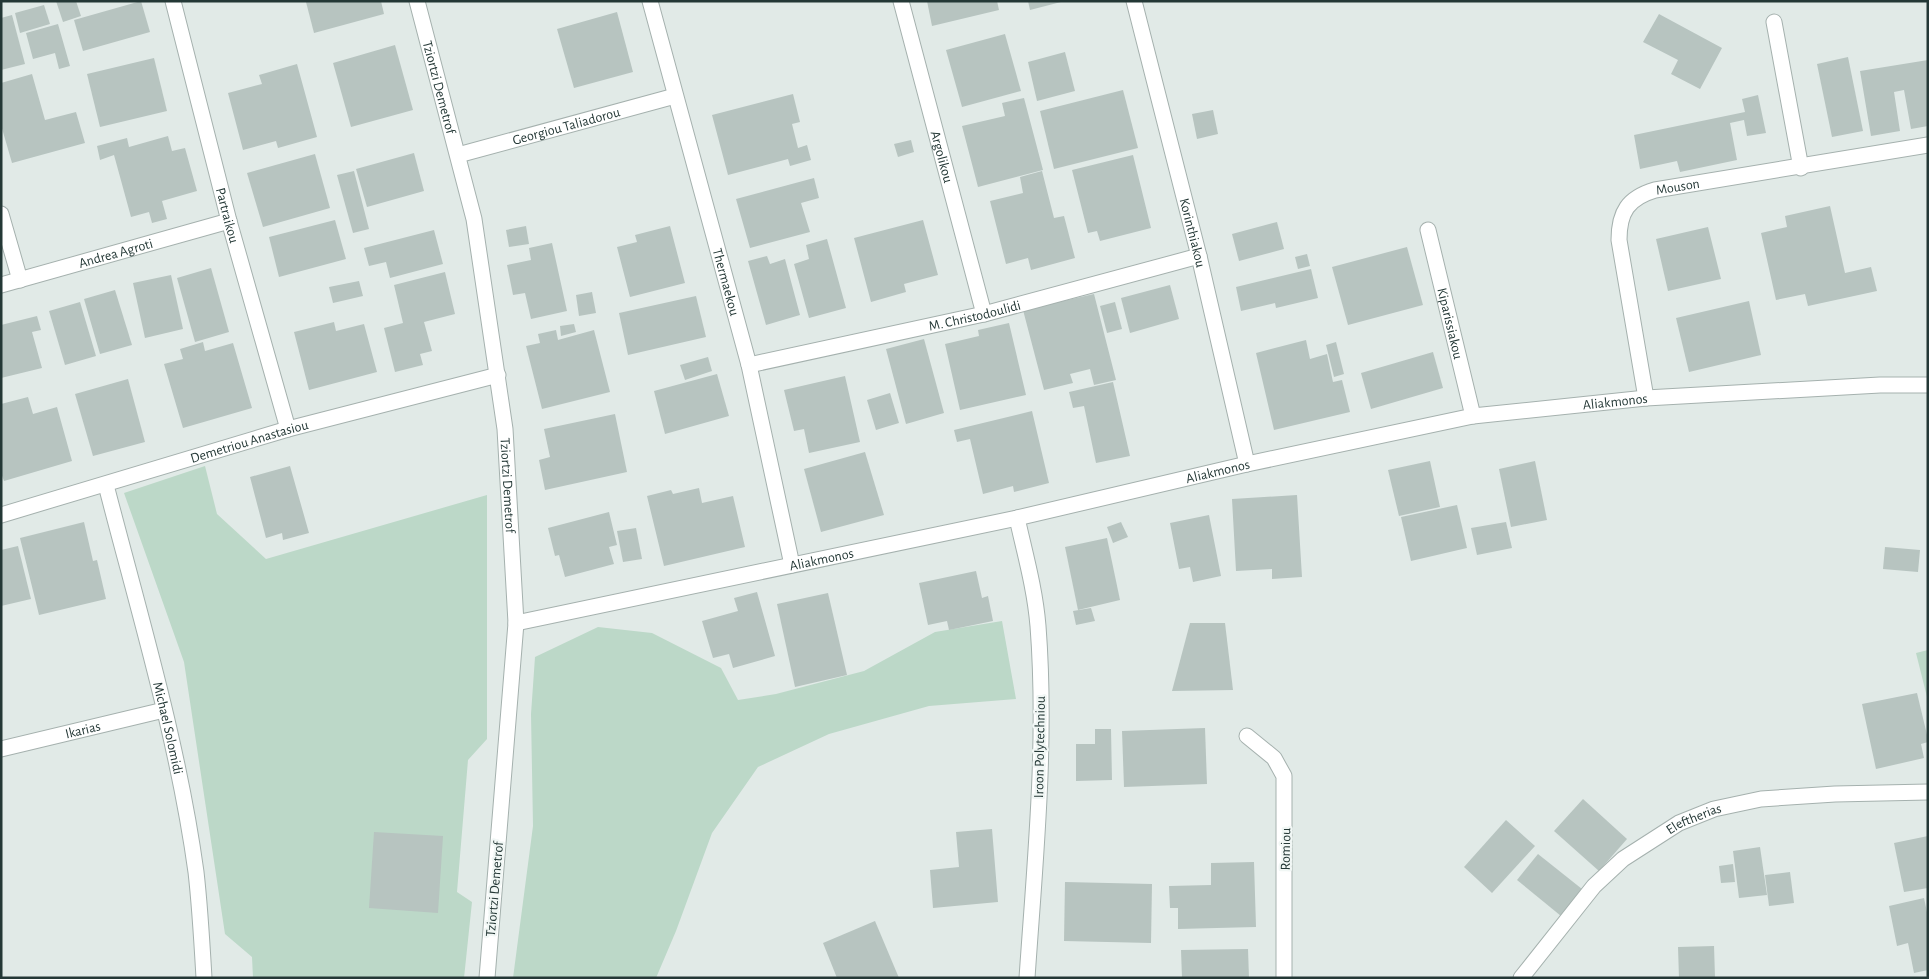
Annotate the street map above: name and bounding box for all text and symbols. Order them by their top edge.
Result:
street label: Tziortzi Demetrof [420,39,458,136]
street label: Georgiou Taliadorou [511,105,622,148]
street label: Argolikou [928,129,955,184]
street label: Mouson [1655,177,1701,198]
street label: Partraikou [213,186,241,245]
street label: Korinthiakou [1177,197,1207,269]
street label: Andrea Agroti [77,237,155,271]
street label: Thermaekou [710,247,741,317]
street label: Kiparissiakou [1434,286,1465,361]
street label: M. Christodoulidi [928,298,1022,334]
street label: Aliakmonos [1582,392,1648,413]
street label: Demetriou Anastasiou [189,418,310,466]
street label: Tziortzi Demetrof [498,437,517,534]
street label: Aliakmonos [1185,458,1251,486]
street label: Aliakmonos [788,546,855,574]
street label: Michael Solomidi [150,681,185,776]
street label: Iroon Polytechniou [1032,696,1048,798]
street label: Ikarias [64,719,102,741]
street label: Eleftherias [1664,802,1723,837]
street label: Romiou [1279,828,1293,870]
street label: Tziortzi Demetrof [484,840,506,937]

